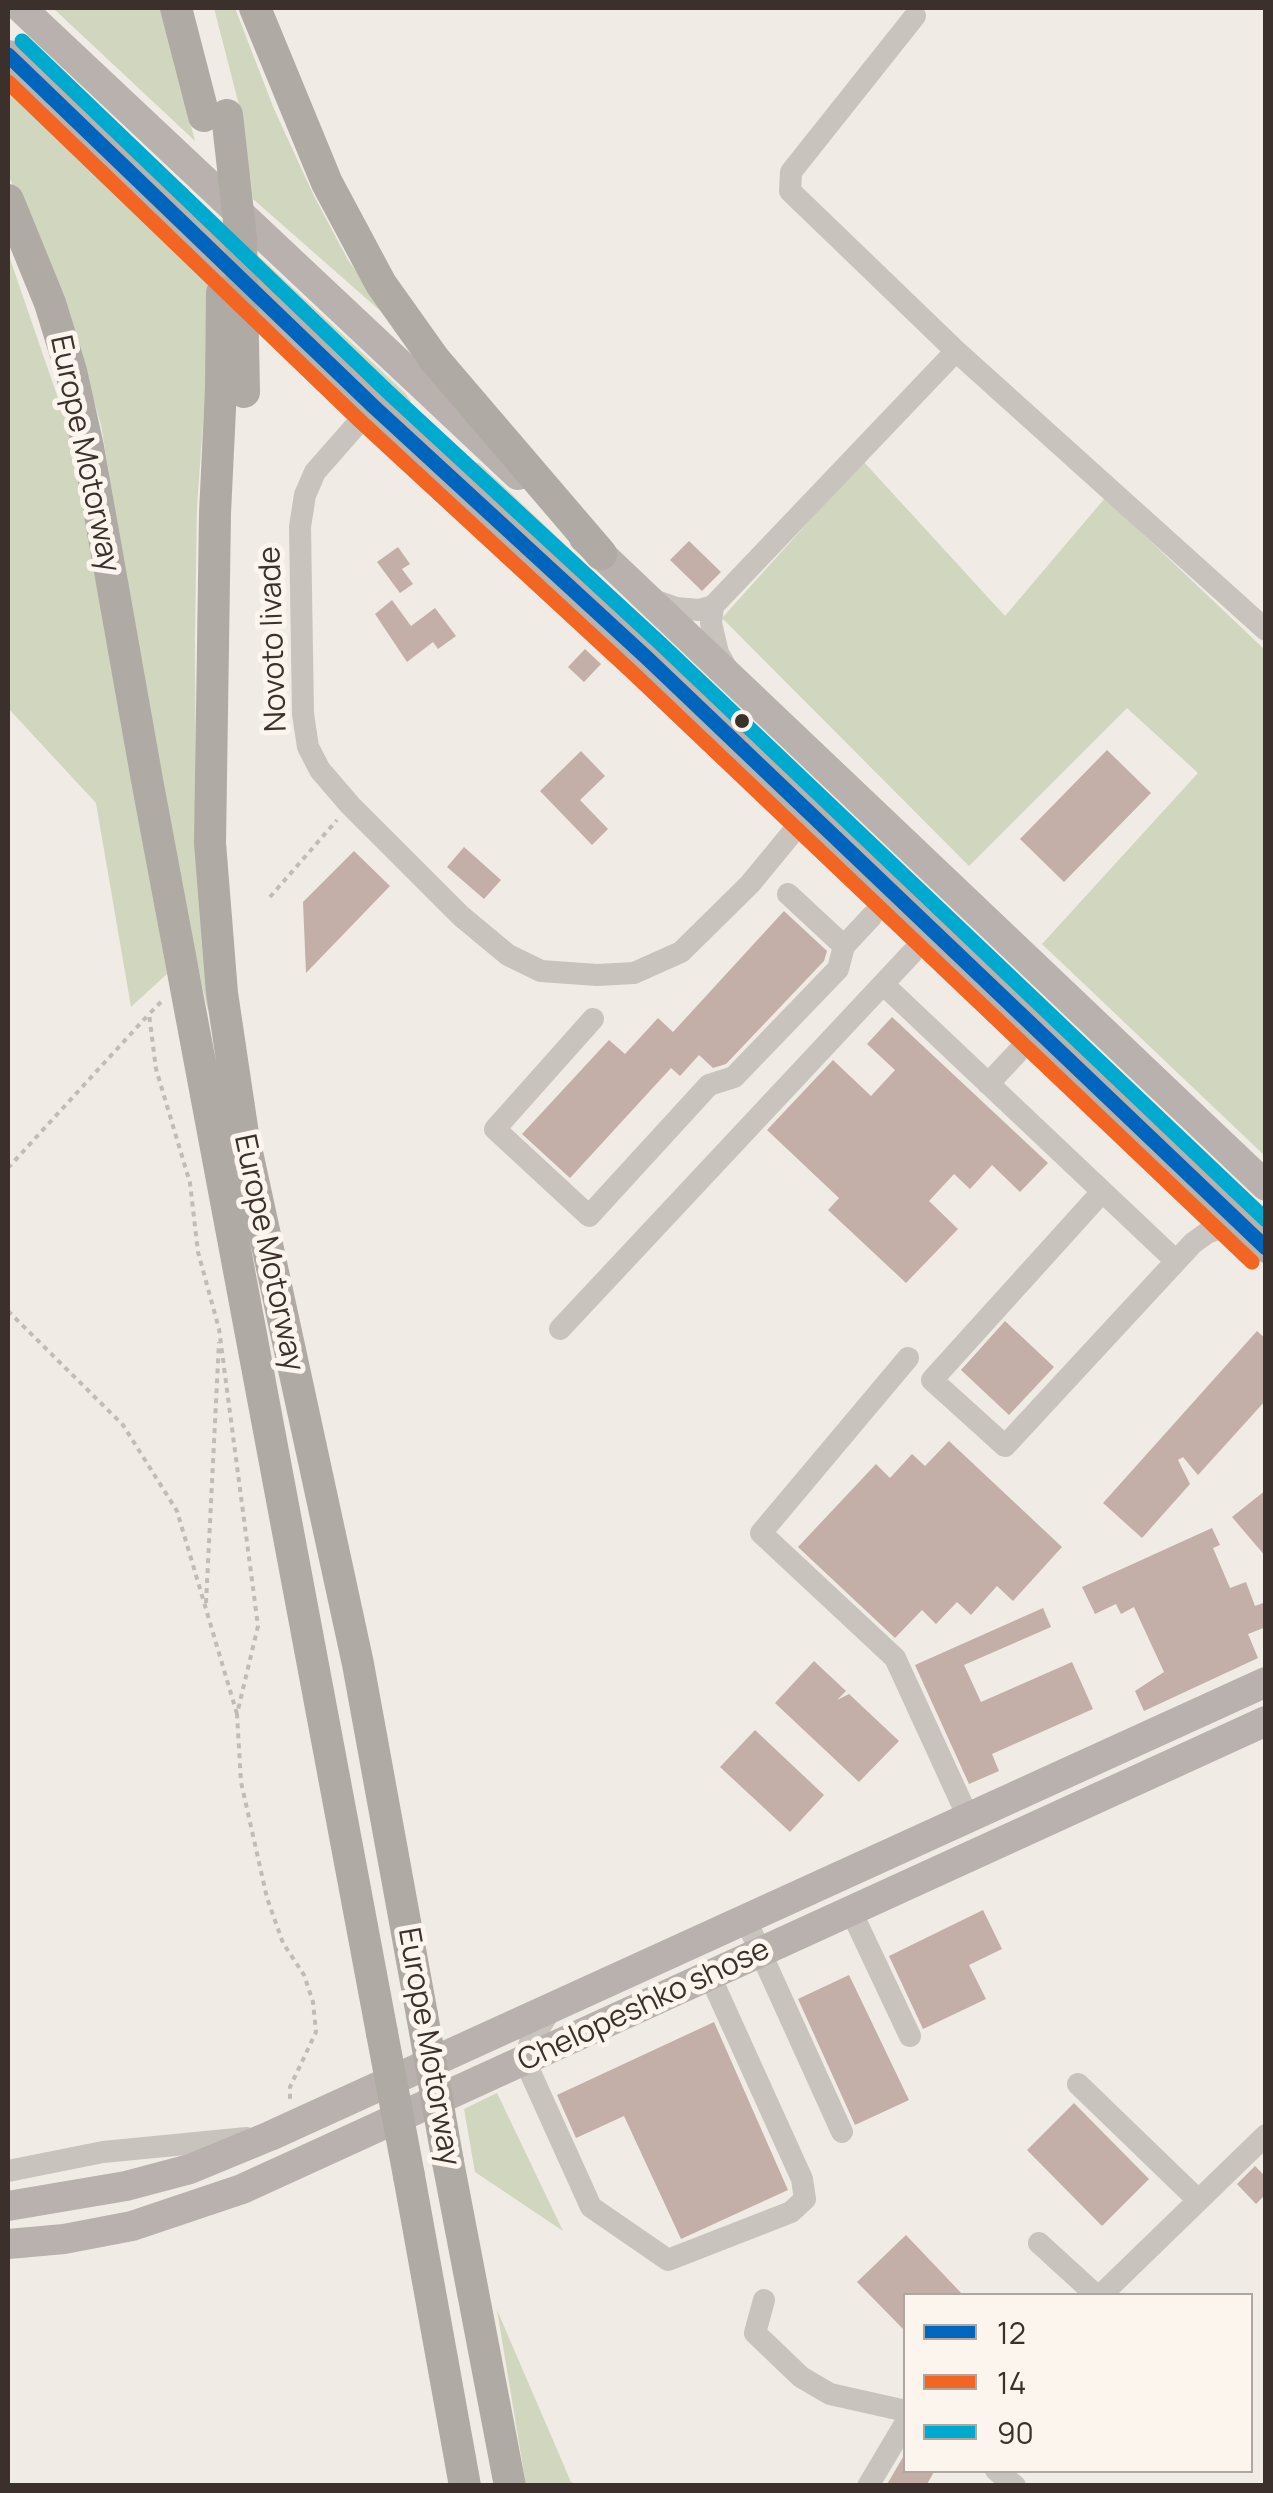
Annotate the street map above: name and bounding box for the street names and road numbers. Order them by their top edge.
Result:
street label: Europe Motorway [41,332,127,576]
street label: Novoto livade [253,546,295,732]
street label: Europe Motorway [225,1131,311,1375]
street label: Europe Motorway [389,1925,467,2169]
street label: Chelopeshko shose [513,1932,775,2080]

